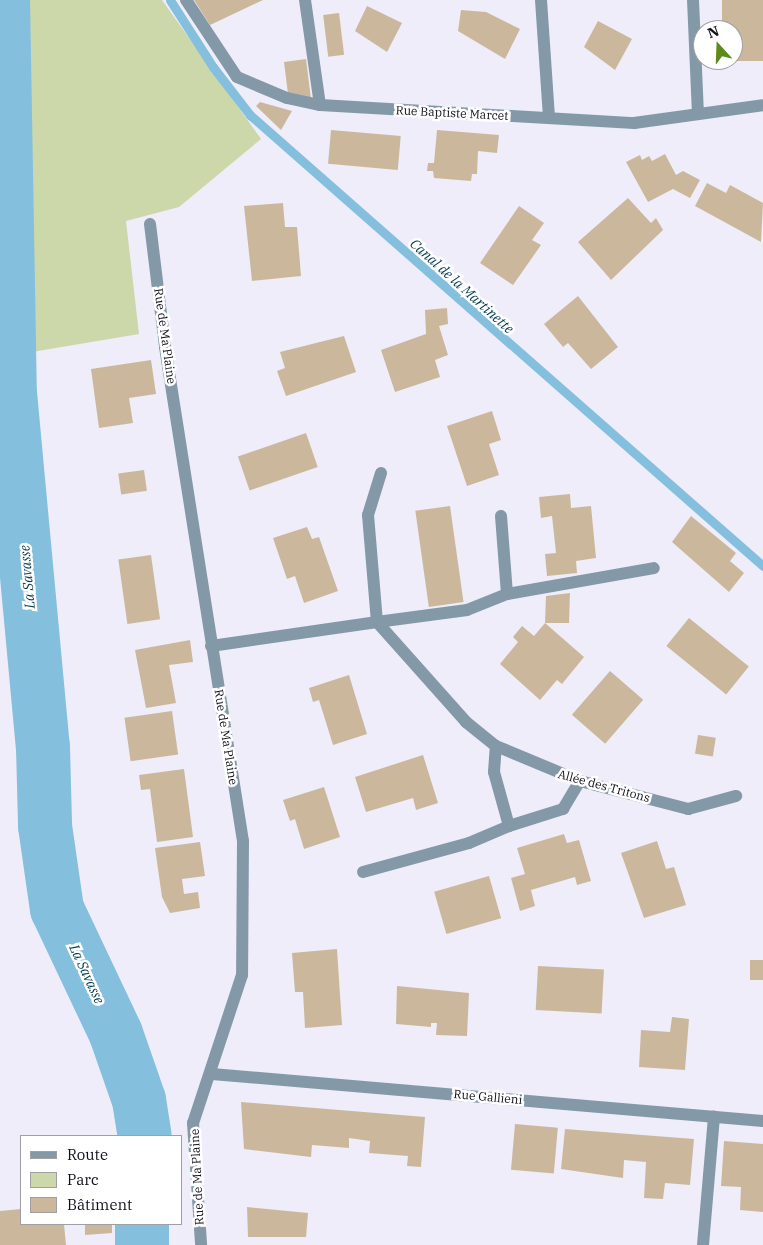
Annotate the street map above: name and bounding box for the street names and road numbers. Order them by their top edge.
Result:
street label: Rue Baptiste Marcet [395,103,509,123]
street label: Rue de Ma Plaine [151,287,179,385]
street label: Rue de Ma Plaine [211,688,241,786]
street label: Allée des Tritons [556,767,652,805]
street label: Rue Gallieni [453,1087,523,1107]
street label: Rue de Ma Plaine [187,1128,207,1226]

